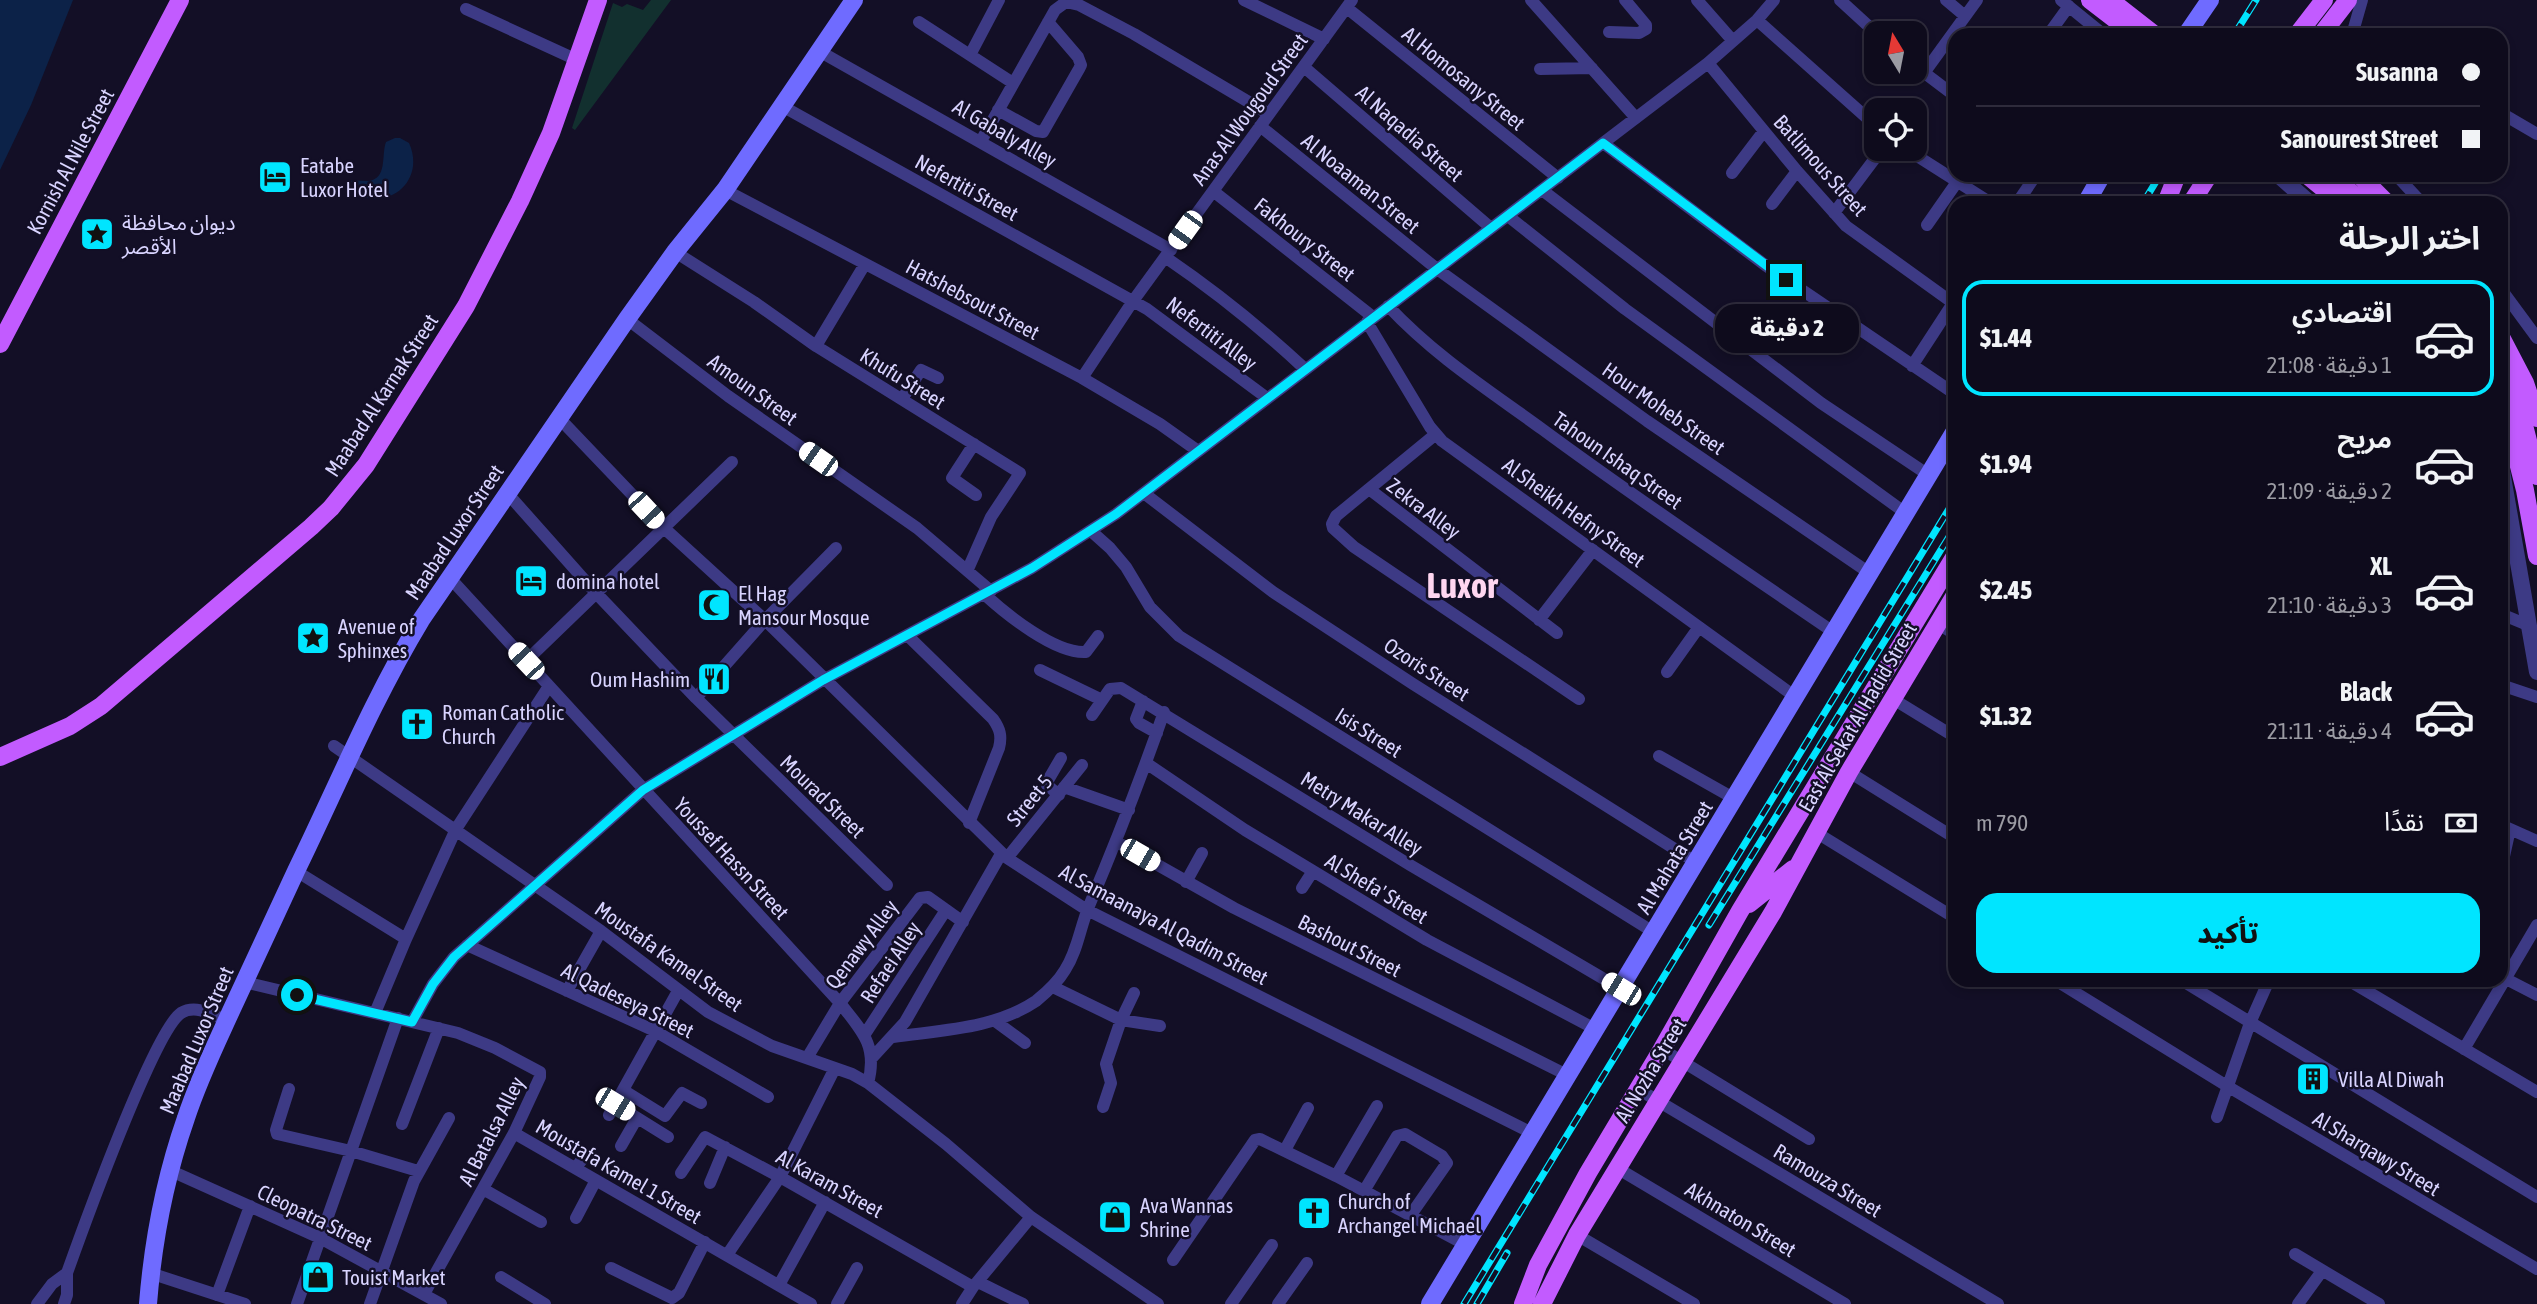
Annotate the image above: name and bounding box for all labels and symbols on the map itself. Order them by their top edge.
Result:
street label: Al Homosany Street [1398,21,1530,135]
north arrow [1864,21,1927,84]
street label: Anas Al Wougoud Street [1186,29,1312,189]
street label: Al Naqadia Street [1352,80,1468,186]
street label: Kornish Al Nile Street [22,84,118,238]
street label: Al Gabaly Alley [949,94,1061,172]
street label: Batlimous Street [1769,110,1873,220]
street label: Al Noaaman Street [1297,128,1425,238]
street label: Nefertiti Street [911,149,1023,225]
place label: Eatabe Luxor Hotel [300,153,389,201]
hotel icon: Eatabe Luxor Hotel [256,158,294,196]
street label: Fakhoury Street [1250,192,1360,286]
car [1165,207,1206,253]
place label: ديوان محافظة الأقصر [121,210,235,259]
place icon: ديوان محافظة الأقصر [78,215,116,253]
street label: Hatshebsout Street [902,254,1044,344]
route end [1770,264,1802,296]
street label: Nefertiti Alley [1162,291,1262,375]
callout: 2 دقيقة [1714,304,1858,354]
street label: Maabad Al Karnak Street [320,309,442,481]
street label: Khufu Street [856,343,950,413]
street label: Amoun Street [704,349,802,429]
street label: Hour Moheb Street [1598,357,1730,459]
street label: Tahoun Ishaq Street [1549,406,1687,514]
car [795,438,842,480]
street label: Al Sheikh Hefny Street [1498,452,1650,572]
street label: Maabad Luxor Street [400,460,508,604]
street label: Zekra Alley [1383,473,1466,544]
car [624,487,669,533]
hotel icon: domina hotel [512,562,550,600]
district label: Luxor [1426,565,1498,605]
place label: domina hotel [556,569,660,593]
place label: El Hag Mansour Mosque [738,581,870,629]
mosque icon: El Hag Mansour Mosque [695,586,733,624]
place label: Avenue of Sphinxes [338,614,415,662]
street label: East Al Sekat Al Hadid Street [1793,618,1921,816]
place icon: Avenue of Sphinxes [294,619,332,657]
street label: Ozoris Street [1380,633,1474,705]
car [504,638,549,684]
restaurant icon: Oum Hashim [695,660,733,698]
place label: Oum Hashim [590,667,690,691]
place label: Roman Catholic Church [442,700,564,748]
street label: Isis Street [1331,702,1407,762]
church icon: Roman Catholic Church [398,705,436,743]
street label: Mourad Street [776,750,870,842]
street label: Metry Makar Alley [1297,766,1427,860]
street label: Street 5 [1001,770,1057,830]
street label: Youssef Hassn Street [670,792,794,924]
street label: Al Mahata Street [1631,796,1717,918]
car [1117,835,1164,875]
street label: Al Shefa' Street [1321,848,1433,928]
street label: Al Samaanaya Al Qadim Street [1056,859,1272,989]
street label: Qenawy Alley [820,895,902,993]
street label: Moustafa Kamel Street [591,896,747,1016]
street label: Bashout Street [1295,909,1405,981]
street label: Refaei Alley [855,917,925,1007]
street label: Al Qadeseya Street [558,958,698,1042]
street label: Maabad Luxor Street [154,963,238,1117]
car [1598,969,1645,1009]
route start [281,979,313,1011]
street label: Al Nozha Street [1610,1014,1690,1126]
building icon: Villa Al Diwah [2294,1060,2332,1098]
place label: Villa Al Diwah [2338,1067,2445,1091]
street label: Al Batalsa Alley [453,1072,529,1189]
car [592,1084,639,1124]
street label: Al Sharqawy Street [2309,1106,2445,1200]
street label: Moustafa Kamel 1 Street [532,1114,706,1228]
street label: Ramouza Street [1770,1138,1886,1222]
street label: Al Karam Street [773,1144,887,1222]
street label: Akhnaton Street [1681,1177,1801,1261]
street label: Cleopatra Street [254,1179,376,1255]
place label: Church of Archangel Michael [1338,1189,1481,1237]
place label: Ava Wannas Shrine [1140,1193,1233,1241]
church icon: Church of Archangel Michael [1295,1194,1333,1232]
shop icon: Ava Wannas Shrine [1096,1198,1134,1236]
shop icon: Touist Market [299,1258,337,1296]
place label: Touist Market [342,1265,446,1289]

